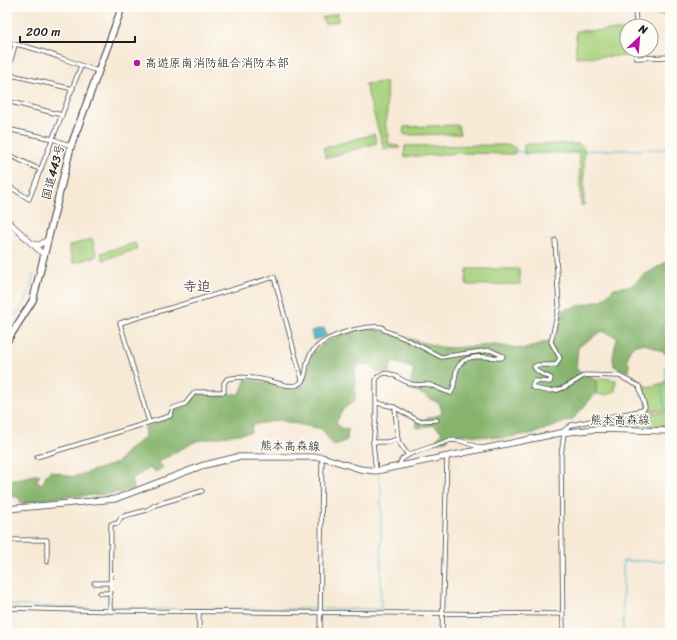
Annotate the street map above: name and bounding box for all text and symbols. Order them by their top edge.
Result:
scale bar [20,18,135,44]
north arrow [619,18,659,58]
text: N [635,19,651,40]
text: 200 m [26,21,60,43]
place label: 高遊原南消防組合消防本部 [145,52,289,74]
marker: 高遊原南消防組合消防本部 [132,58,142,68]
street label: 国道443号 [35,141,71,203]
district label: 寺迫 [183,274,211,299]
street label: 熊本高森線 [590,409,650,431]
street label: 熊本高森線 [260,434,320,458]

